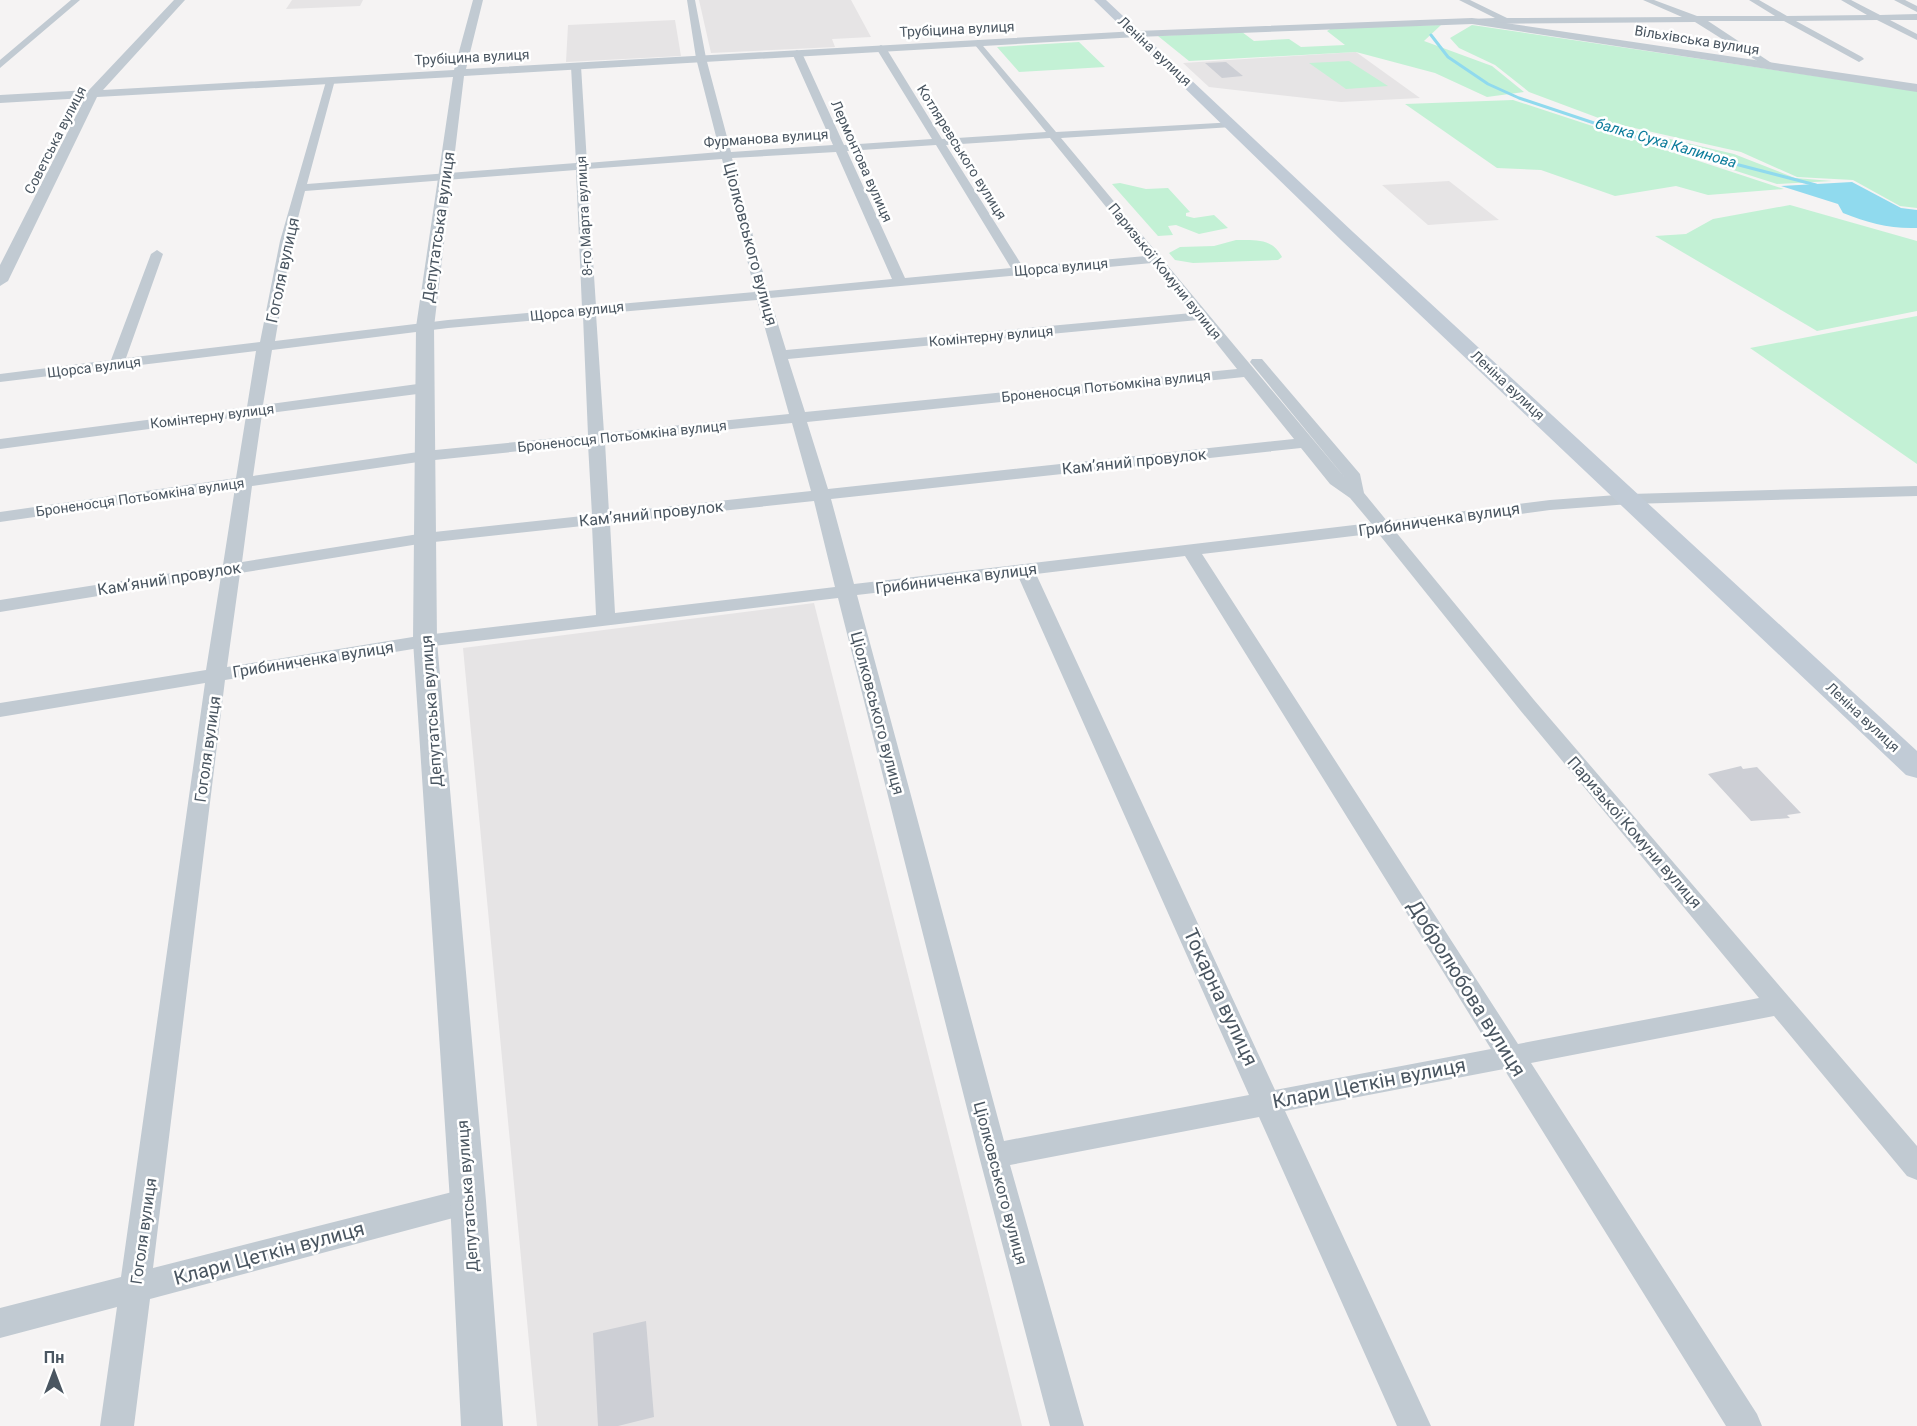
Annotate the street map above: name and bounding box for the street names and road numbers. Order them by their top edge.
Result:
street label: Леніна вулиця [1115,13,1195,89]
street label: Трубіцина вулиця [899,18,1015,40]
street label: Вільхівська вулиця [1633,22,1761,58]
street label: Трубіцина вулиця [414,46,530,68]
street label: Котляревського вулиця [914,82,1010,222]
street label: Советська вулиця [21,83,89,197]
street label: Лермонтова вулиця [828,98,896,224]
street label: Фурманова вулиця [703,126,829,150]
street label: Депутатська вулиця [419,150,458,304]
street label: 8-го Марта вулиця [573,156,595,276]
street label: Ціолковського вулиця [720,160,781,328]
street label: Паризької Комуни вулиця [1105,200,1225,342]
street label: Гоголя вулиця [262,216,303,325]
street label: Щорса вулиця [1013,255,1109,279]
street label: Щорса вулиця [529,298,625,324]
street label: Комінтерну вулиця [928,323,1054,349]
street label: Леніна вулиця [1468,347,1548,423]
street label: Щорса вулиця [46,353,142,381]
street label: Броненосця Потьомкіна вулиця [1001,367,1211,405]
street label: Комінтерну вулиця [149,400,275,432]
street label: Броненосця Потьомкіна вулиця [517,417,727,455]
street label: Кам’яний провулок [1061,444,1208,479]
street label: Броненосця Потьомкіна вулиця [35,474,245,520]
street label: Кам’яний провулок [578,496,725,531]
street label: Грибиниченка вулиця [1357,499,1521,540]
street label: Кам’яний провулок [96,558,243,599]
street label: Грибиниченка вулиця [874,559,1038,598]
street label: Ціолковського вулиця [847,629,908,797]
street label: Депутатська вулиця [417,634,446,787]
street label: Грибиниченка вулиця [231,637,395,682]
street label: Леніна вулиця [1823,679,1903,755]
street label: Гоголя вулиця [191,695,224,804]
street label: Паризької Комуни вулиця [1564,753,1706,912]
street label: Добролюбова вулиця [1403,895,1531,1081]
street label: Токарна вулиця [1179,924,1263,1070]
street label: Клари Цеткін вулиця [1270,1052,1468,1114]
street label: Ціолковського вулиця [970,1099,1031,1267]
street label: Депутатська вулиця [453,1119,482,1272]
street label: Гоголя вулиця [127,1177,160,1286]
street label: Клари Цеткін вулиця [171,1216,367,1290]

